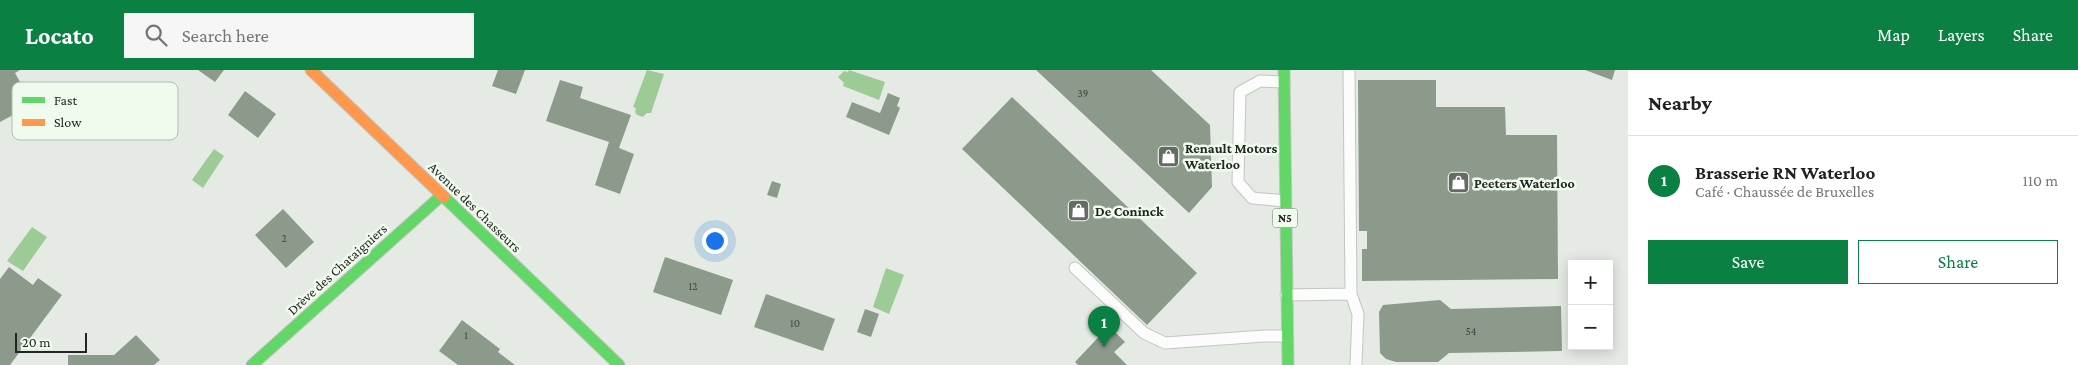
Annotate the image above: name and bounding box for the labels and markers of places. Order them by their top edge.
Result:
place label: Renault Motors Waterloo [1184,140,1278,172]
shop icon: Renault Motors Waterloo [1157,144,1181,168]
shop icon: Peeters Waterloo [1446,171,1470,195]
place label: Peeters Waterloo [1474,175,1575,191]
shop icon: De Coninck [1067,199,1091,223]
place label: De Coninck [1095,203,1164,219]
pin: 1 [1088,306,1120,347]

